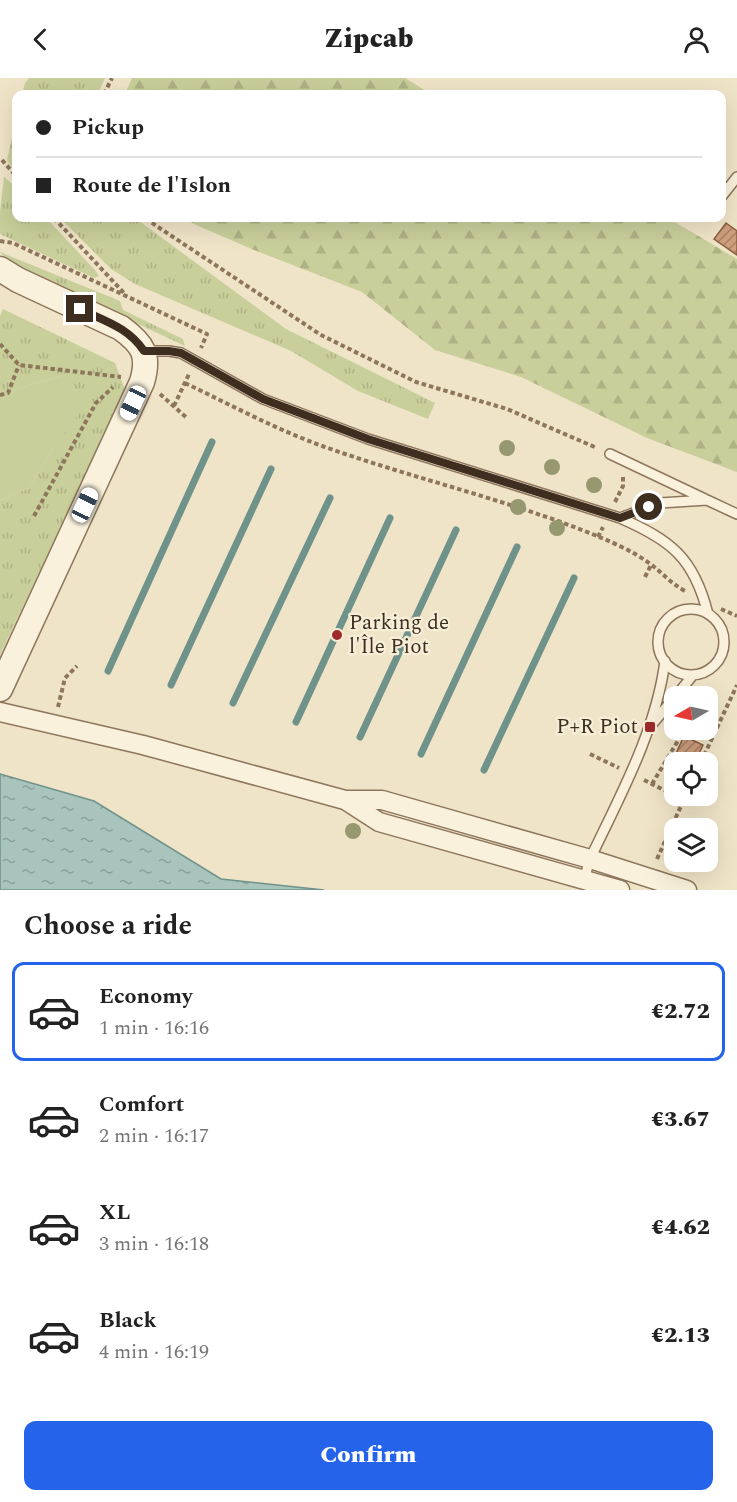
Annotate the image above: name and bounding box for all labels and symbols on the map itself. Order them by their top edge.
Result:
route end [66,295,93,322]
car [117,383,149,423]
car [69,485,101,525]
route start [635,493,662,520]
place label: Parking de l'Île Piot [349,607,449,663]
marker: Parking de l'Île Piot [330,628,344,642]
north arrow [664,686,718,740]
place label: P+R Piot [556,711,638,743]
marker: P+R Piot [643,720,657,734]

